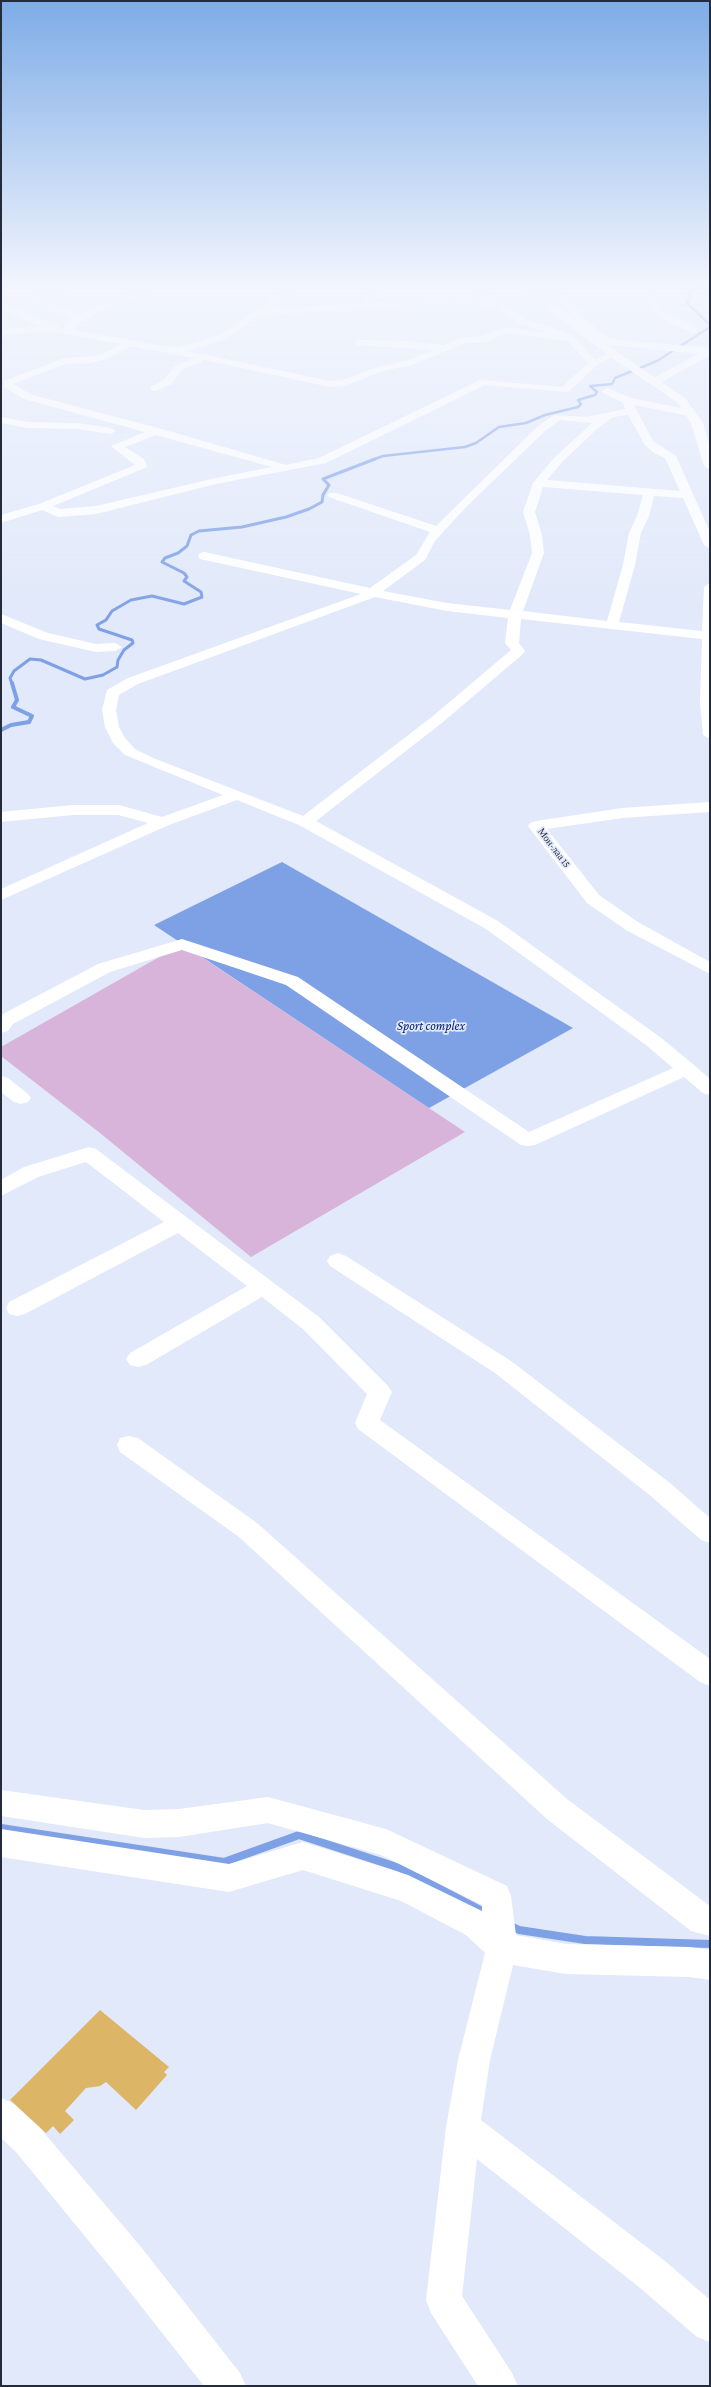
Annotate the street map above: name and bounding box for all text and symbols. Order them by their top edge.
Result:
street label: Мон-лаа 15 [535,826,573,870]
water label: Sport complex [397,1018,465,1034]

